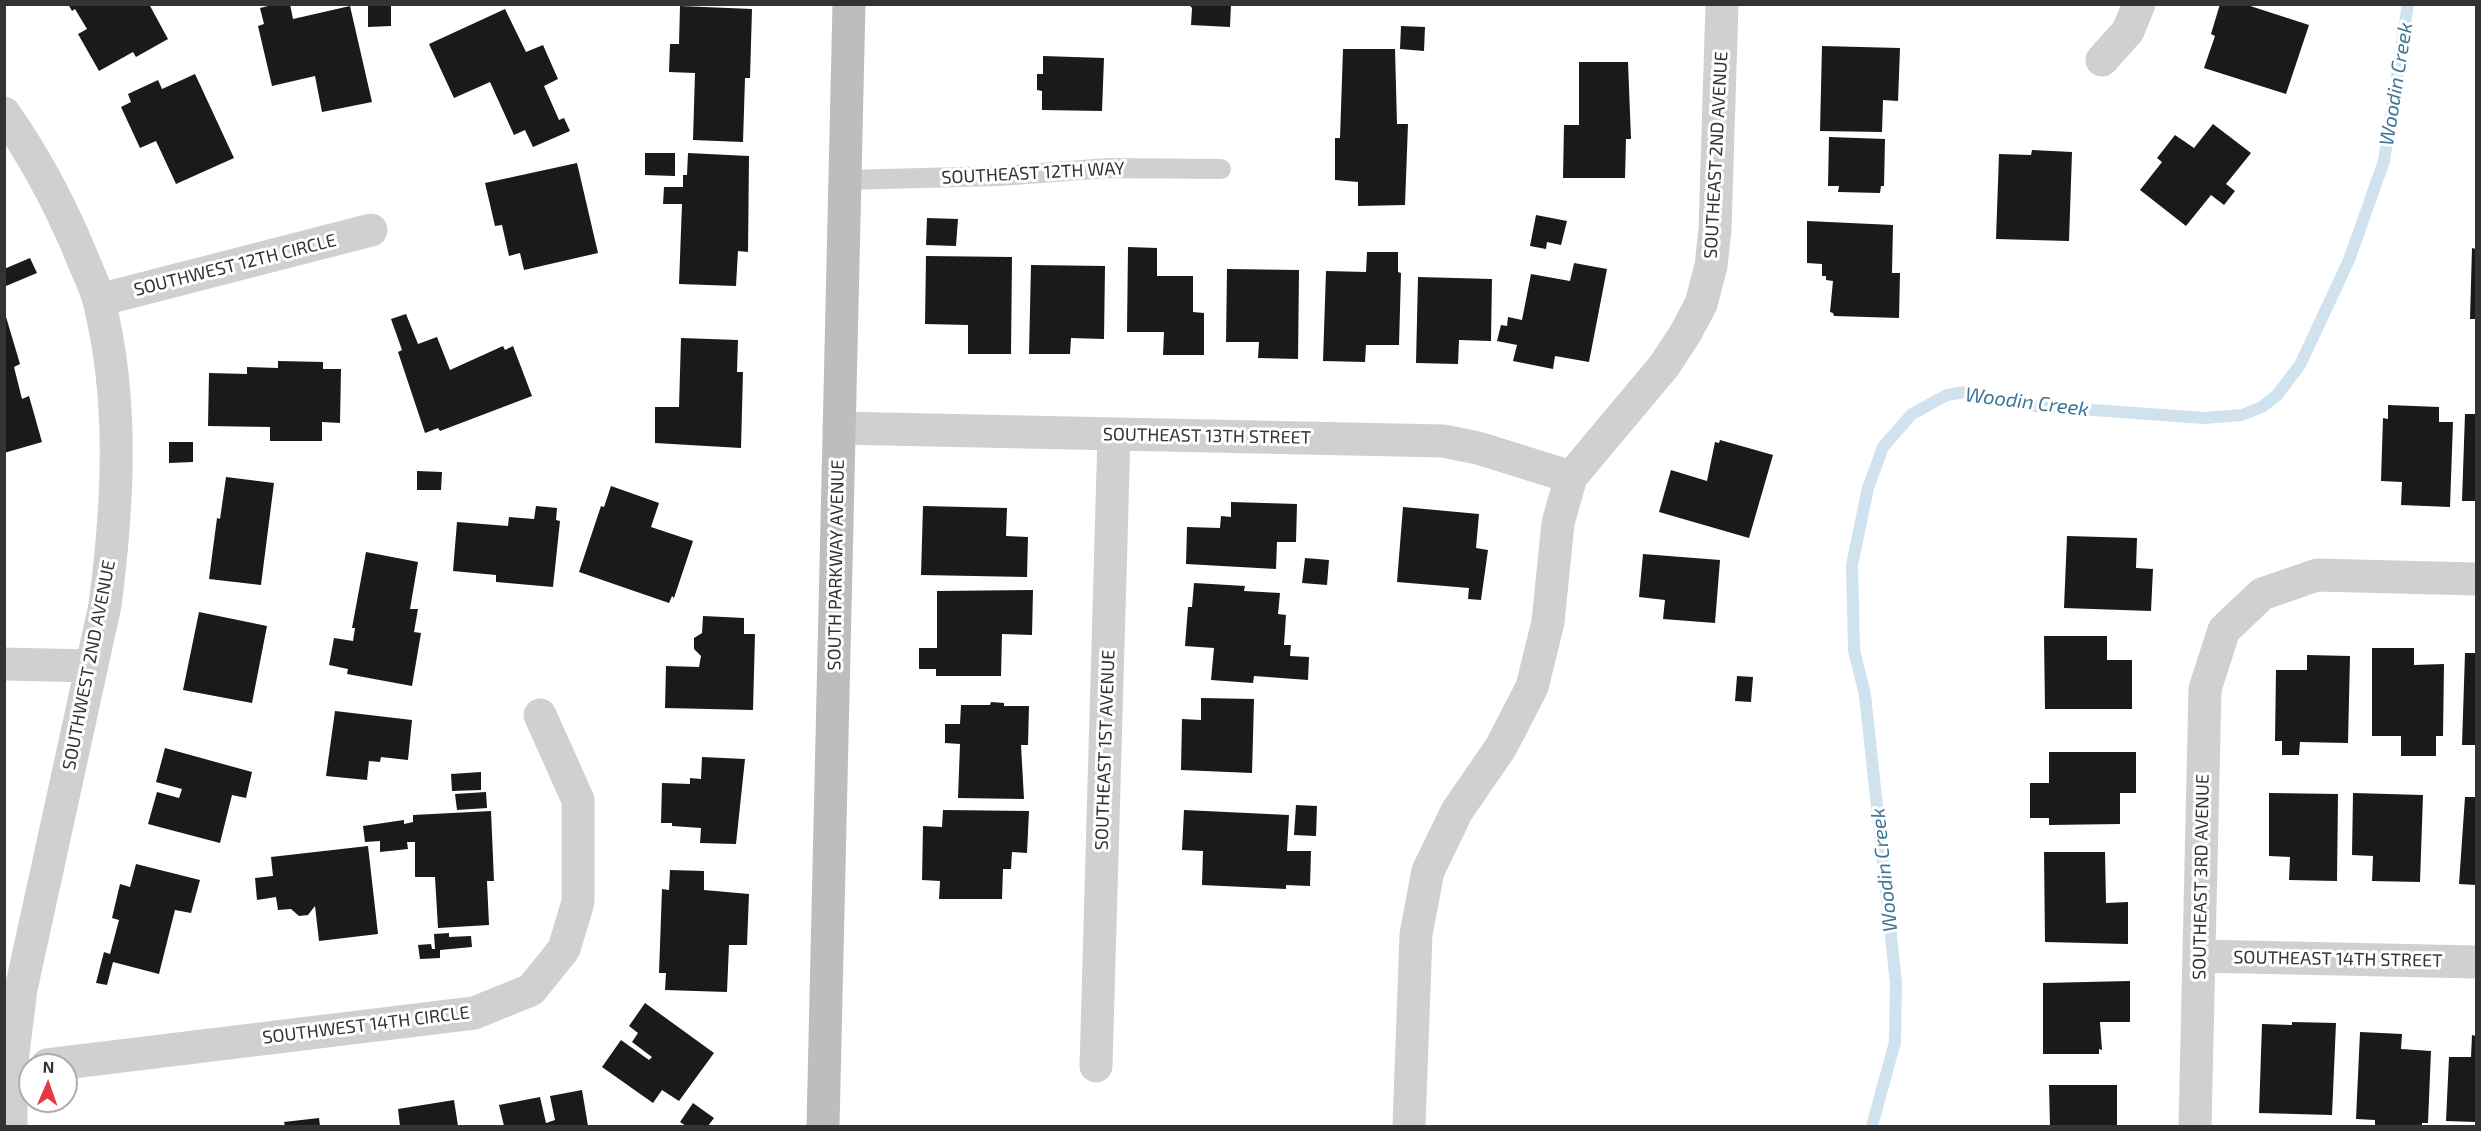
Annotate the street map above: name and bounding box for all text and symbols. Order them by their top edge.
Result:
water label: Woodin Creek [2374,21,2418,147]
street label: SOUTHEAST 2ND AVENUE [1700,51,1732,259]
street label: SOUTHEAST 12TH WAY [941,157,1125,189]
street label: SOUTHWEST 12TH CIRCLE [132,229,338,301]
water label: Woodin Creek [1964,383,2090,421]
street label: SOUTHEAST 13TH STREET [1103,423,1311,449]
street label: SOUTH PARKWAY AVENUE [823,459,849,671]
street label: SOUTHWEST 2ND AVENUE [58,558,120,772]
street label: SOUTHEAST 1ST AVENUE [1091,649,1119,851]
street label: SOUTHEAST 3RD AVENUE [2188,774,2214,980]
water label: Woodin Creek [1866,807,1902,933]
street label: SOUTHEAST 14TH STREET [2233,946,2443,972]
street label: SOUTHWEST 14TH CIRCLE [261,1002,471,1048]
north arrow [18,1053,78,1113]
text: N [42,1057,55,1076]

